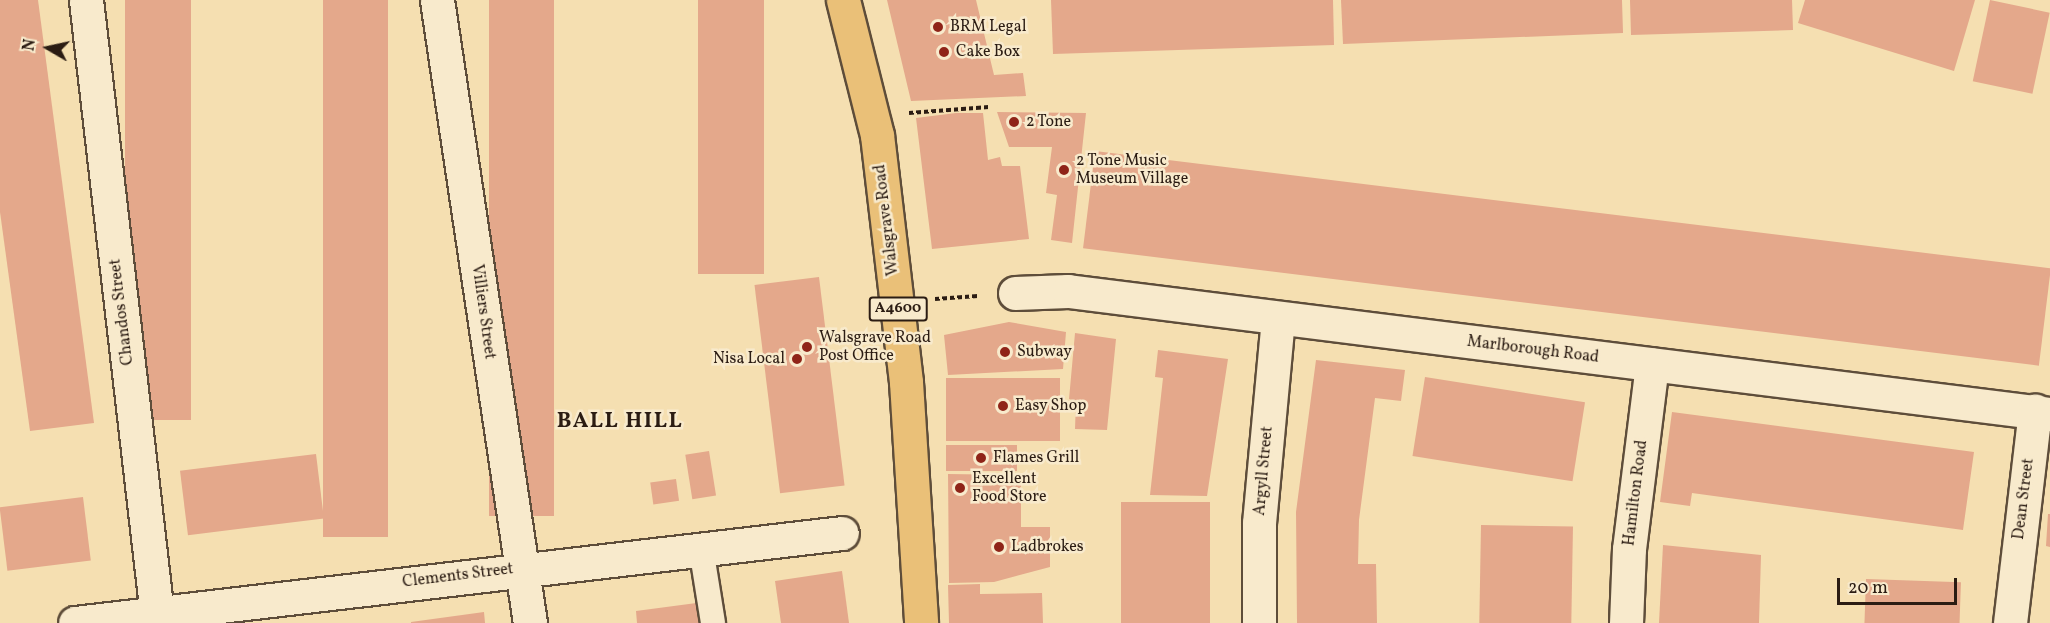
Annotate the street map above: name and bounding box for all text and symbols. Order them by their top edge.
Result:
place label: BRM Legal [950,17,1026,37]
north arrow [18,18,78,78]
marker: BRM Legal [931,20,945,34]
text: N [18,38,42,53]
place label: Cake Box [956,42,1020,62]
marker: Cake Box [937,45,951,59]
place label: 2 Tone [1026,112,1072,132]
marker: 2 Tone [1007,115,1021,129]
place label: 2 Tone Music Museum Village [1076,151,1189,189]
street label: Walsgrave Road [871,163,903,277]
marker: 2 Tone Music Museum Village [1057,163,1071,177]
street label: Chandos Street [106,258,138,366]
street label: Villiers Street [467,263,499,361]
road number: A4600 [868,297,928,321]
place label: Walsgrave Road Post Office [819,328,931,366]
street label: Marlborough Road [1466,332,1600,368]
marker: Walsgrave Road Post Office [800,340,814,354]
place label: Subway [1017,342,1072,362]
marker: Subway [998,345,1012,359]
place label: Nisa Local [713,349,785,369]
marker: Nisa Local [790,352,804,366]
place label: Easy Shop [1015,396,1087,416]
marker: Easy Shop [996,399,1010,413]
district label: BALL HILL [557,409,683,435]
street label: Argyll Street [1251,426,1277,516]
street label: Hamilton Road [1620,439,1652,547]
place label: Flames Grill [993,448,1079,468]
marker: Flames Grill [974,451,988,465]
street label: Dean Street [2009,457,2039,541]
place label: Excellent Food Store [972,469,1047,507]
marker: Excellent Food Store [953,481,967,495]
place label: Ladbrokes [1011,537,1084,557]
marker: Ladbrokes [992,540,1006,554]
street label: Clements Street [401,560,515,592]
scale bar [1840,566,1960,604]
text: 20 m [1848,576,1888,601]

